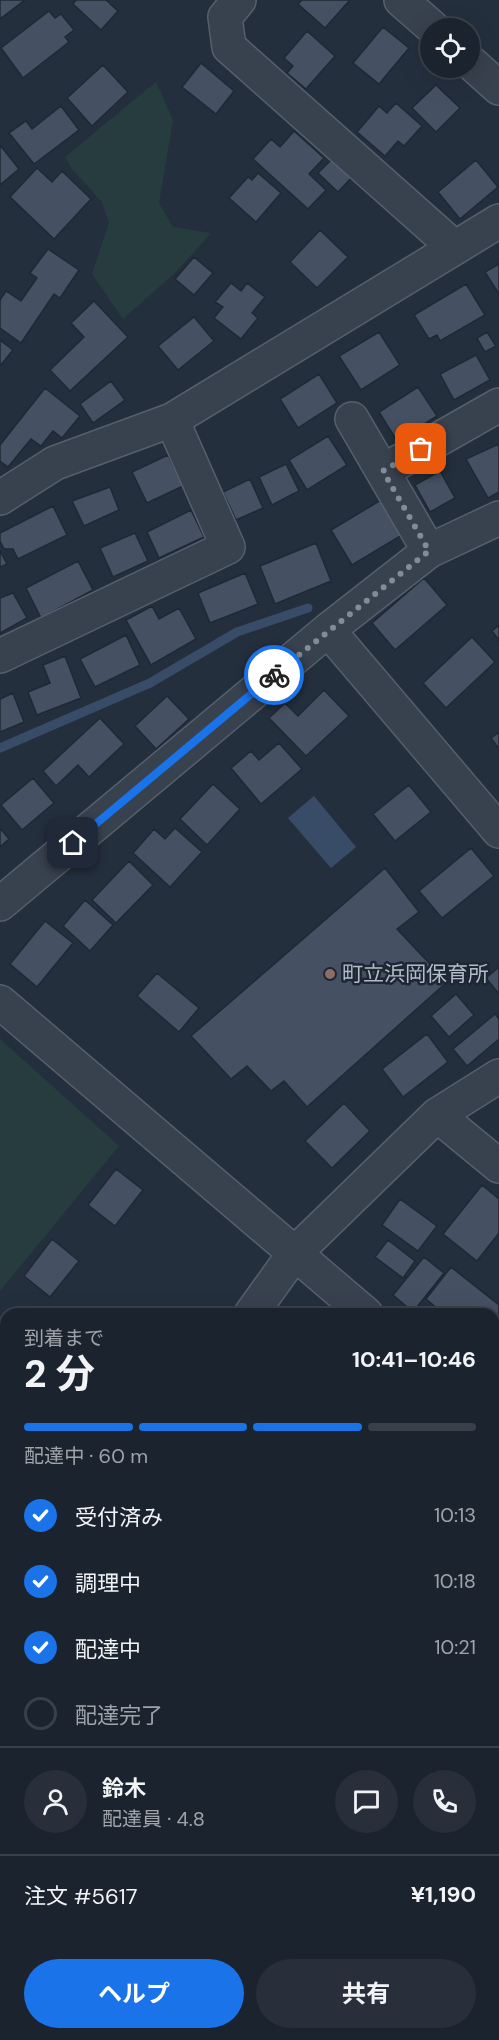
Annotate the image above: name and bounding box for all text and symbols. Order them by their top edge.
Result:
map controls [420,18,480,78]
button: locate [420,18,480,78]
pin [395,423,446,474]
icon: bag [404,432,437,465]
courier [244,645,304,705]
icon: bike [258,659,291,692]
pin [47,817,98,868]
icon: home [56,826,89,859]
place label: 町立浜岡保育所 [342,960,489,988]
marker: 町立浜岡保育所 [323,967,337,981]
text: 到着まで [24,1325,104,1351]
text: 10:41–10:46 [352,1345,476,1374]
text: 2 分 [24,1348,95,1399]
text: 配達中 · 60 m [24,1443,148,1469]
icon: check [24,1499,57,1532]
text: 10:13 [434,1502,476,1528]
text: 受付済み [75,1503,163,1532]
icon: check [24,1565,57,1598]
text: 10:18 [434,1568,476,1594]
text: 調理中 [75,1569,141,1598]
icon: check [24,1631,57,1664]
text: 10:21 [434,1634,476,1660]
text: 配達中 [75,1635,141,1664]
text: 配達完了 [75,1701,163,1730]
button: person [24,1770,87,1833]
button: chat [335,1770,398,1833]
button: phone [413,1770,476,1833]
text: 鈴木 [102,1774,146,1803]
text: 配達員 · 4.8 [102,1806,205,1832]
text: ¥1,190 [411,1880,476,1909]
text: 注文 #5617 [24,1882,137,1911]
button: ヘルプ [24,1959,244,2028]
button: 共有 [256,1959,476,2028]

